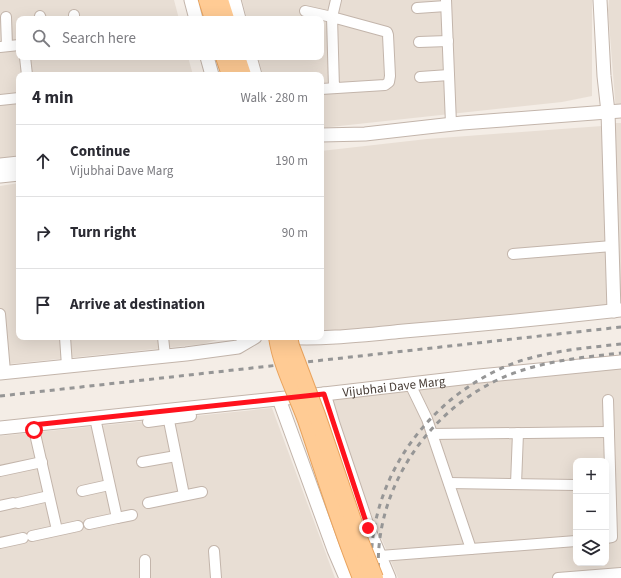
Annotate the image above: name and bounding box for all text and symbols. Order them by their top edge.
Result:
search box [16,16,324,60]
icon: search [30,27,52,49]
text: Search here [62,28,136,49]
text: 4 min [32,86,73,110]
text: Walk · 280 m [240,89,308,107]
text: Continue [70,141,130,162]
icon: ahead [32,150,54,172]
text: 190 m [275,152,308,170]
text: Vijubhai Dave Marg [70,162,173,180]
icon: right [32,222,54,244]
text: Turn right [70,222,136,243]
text: 90 m [282,224,308,242]
icon: arrive [32,294,54,316]
text: Arrive at destination [70,294,205,315]
street label: Vijubhai Dave Marg [341,372,447,402]
route start [25,421,43,439]
map controls [573,458,609,566]
button: + [573,458,609,494]
button: − [573,494,609,530]
route end [359,519,377,537]
button: layers [573,530,609,566]

